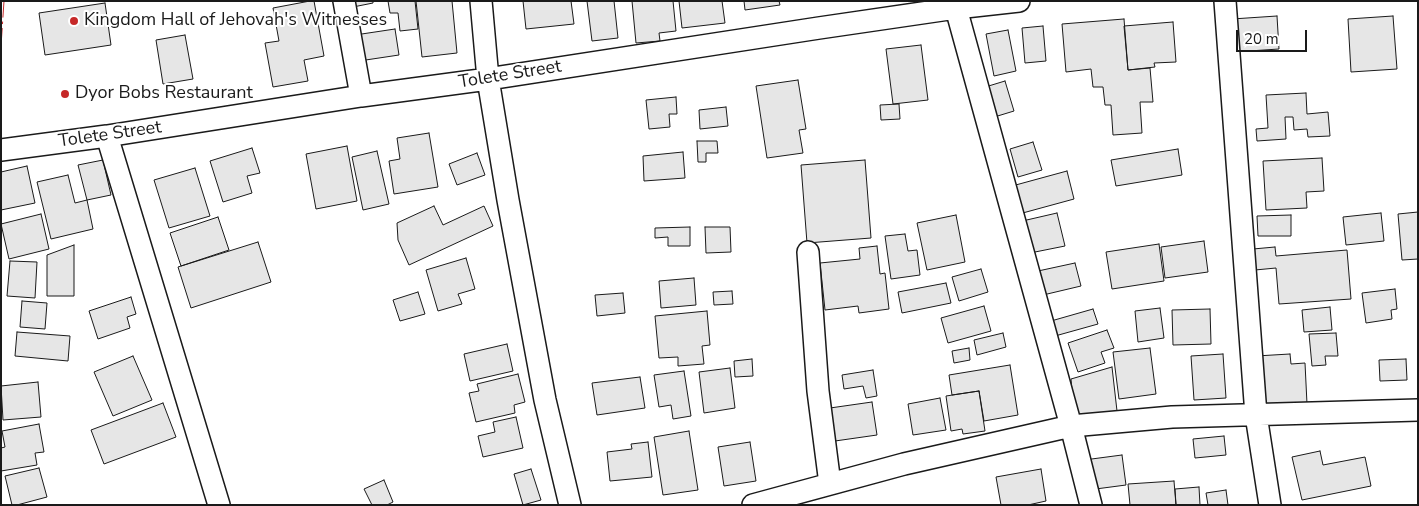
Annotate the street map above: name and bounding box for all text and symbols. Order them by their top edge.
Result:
place label: Kingdom Hall of Jehovah's Witnesses [84,10,387,32]
marker: Kingdom Hall of Jehovah's Witnesses [68,15,80,27]
scale bar [1239,20,1310,52]
text: 20 m [1244,29,1279,49]
street label: Tolete Street [457,56,563,94]
place label: Dyor Bobs Restaurant [75,83,253,105]
marker: Dyor Bobs Restaurant [59,88,71,100]
street label: Tolete Street [57,117,163,153]

